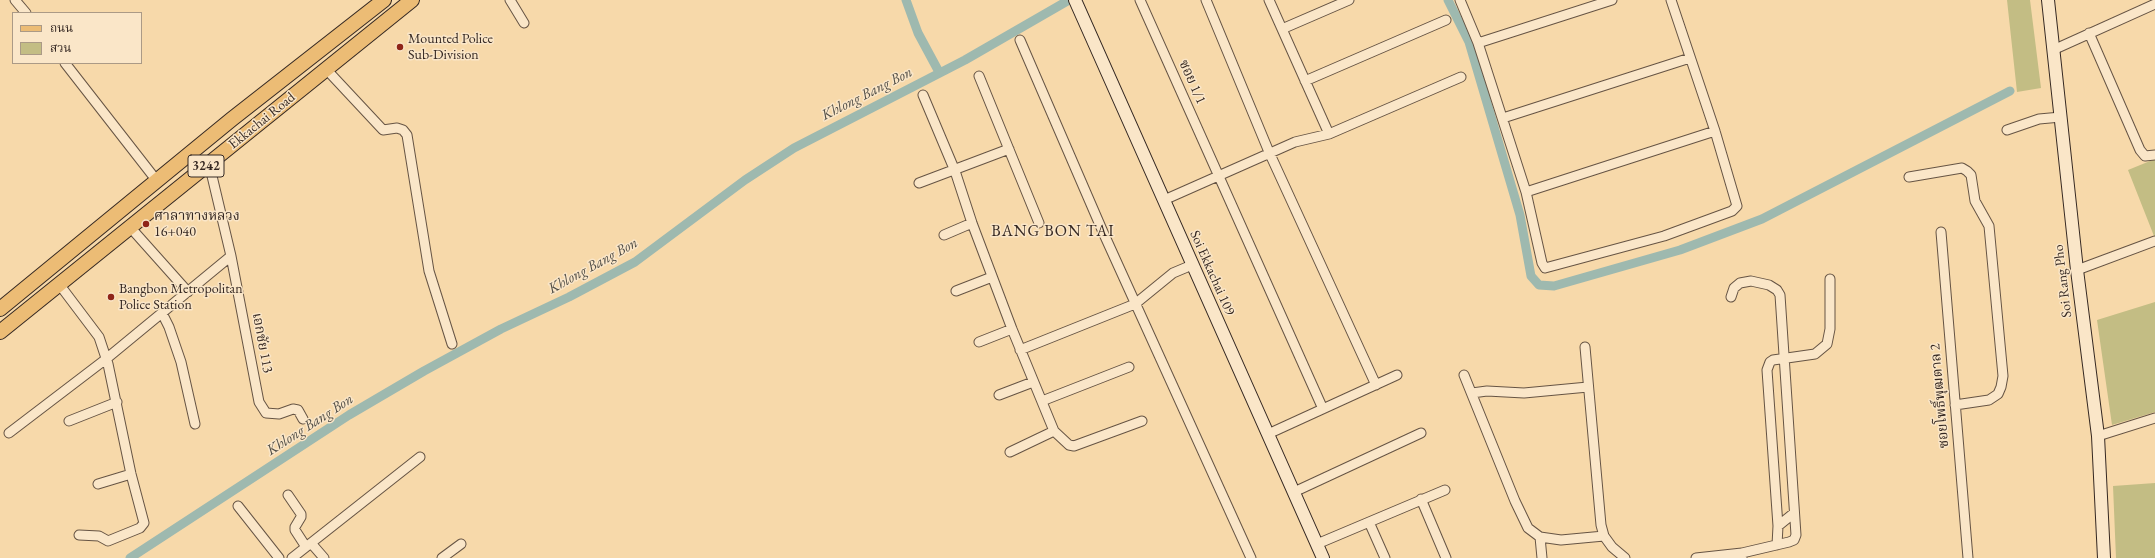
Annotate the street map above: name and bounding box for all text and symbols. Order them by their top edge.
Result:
legend [12,12,142,64]
text: ถนน [50,20,73,36]
place label: Mounted Police Sub-Division [408,31,493,64]
text: สวน [50,40,71,56]
marker: Mounted Police Sub-Division [395,42,405,52]
street label: ซอย 1/1 [1175,57,1209,107]
water label: Khlong Bang Bon [819,63,915,125]
street label: Ekkachai Road [225,89,299,153]
road number: 3242 [188,155,224,177]
place label: ศาลาทางหลวง 16+040 [154,208,240,240]
marker: ศาลาทางหลวง 16+040 [141,219,151,229]
district label: BANG BON TAI [991,222,1115,242]
street label: Soi Ekkachai 109 [1186,228,1238,318]
water label: Khlong Bang Bon [545,234,641,298]
street label: Soi Rang Pho [2050,244,2076,318]
place label: Bangbon Metropolitan Police Station [119,281,243,314]
marker: Bangbon Metropolitan Police Station [106,292,116,302]
street label: เอกชัย 113 [248,312,276,374]
street label: ซอยโพธิ์พุฒตาล 2 [1927,343,1953,449]
water label: Khlong Bang Bon [263,390,357,460]

